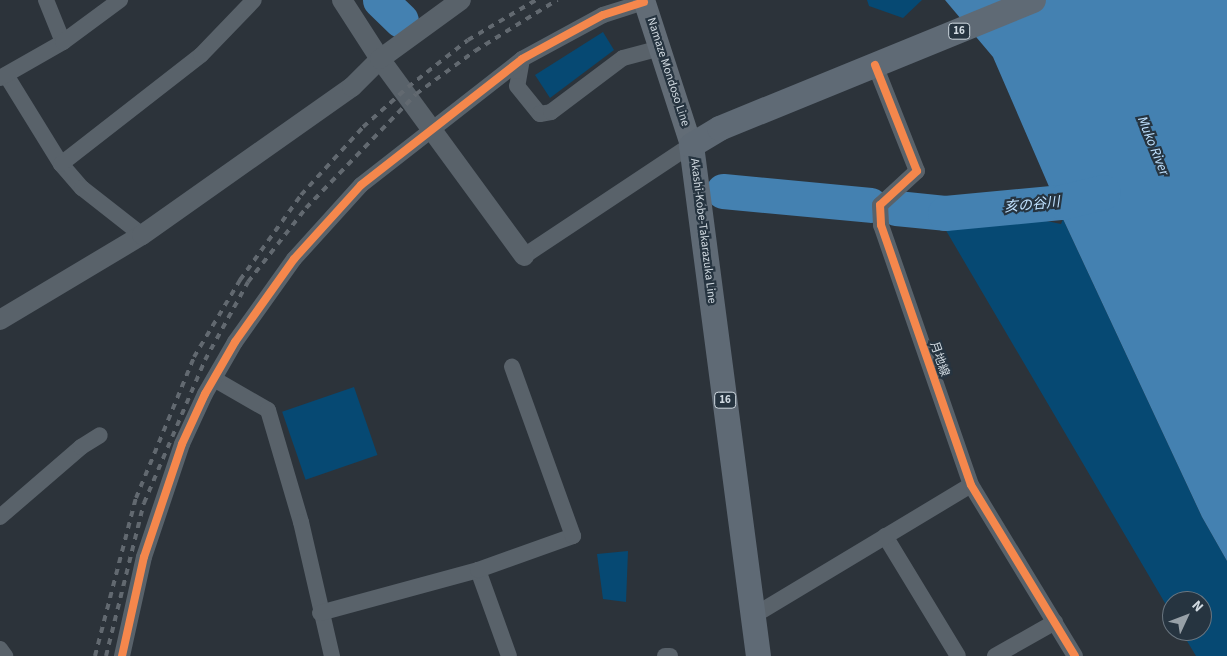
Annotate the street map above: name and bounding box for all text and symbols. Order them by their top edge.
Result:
street label: Namaze Mondoso Line [644,16,692,128]
road number: 16 [948,22,970,40]
water label: Muko River [1134,114,1172,178]
street label: Akashi-Kobe-Takarazuka Line [687,157,719,305]
water label: 亥の谷川 [1003,194,1061,216]
street label: 月地線 [926,340,952,378]
road number: 16 [714,392,736,408]
north arrow [1162,591,1212,641]
text: N [1187,596,1208,617]

